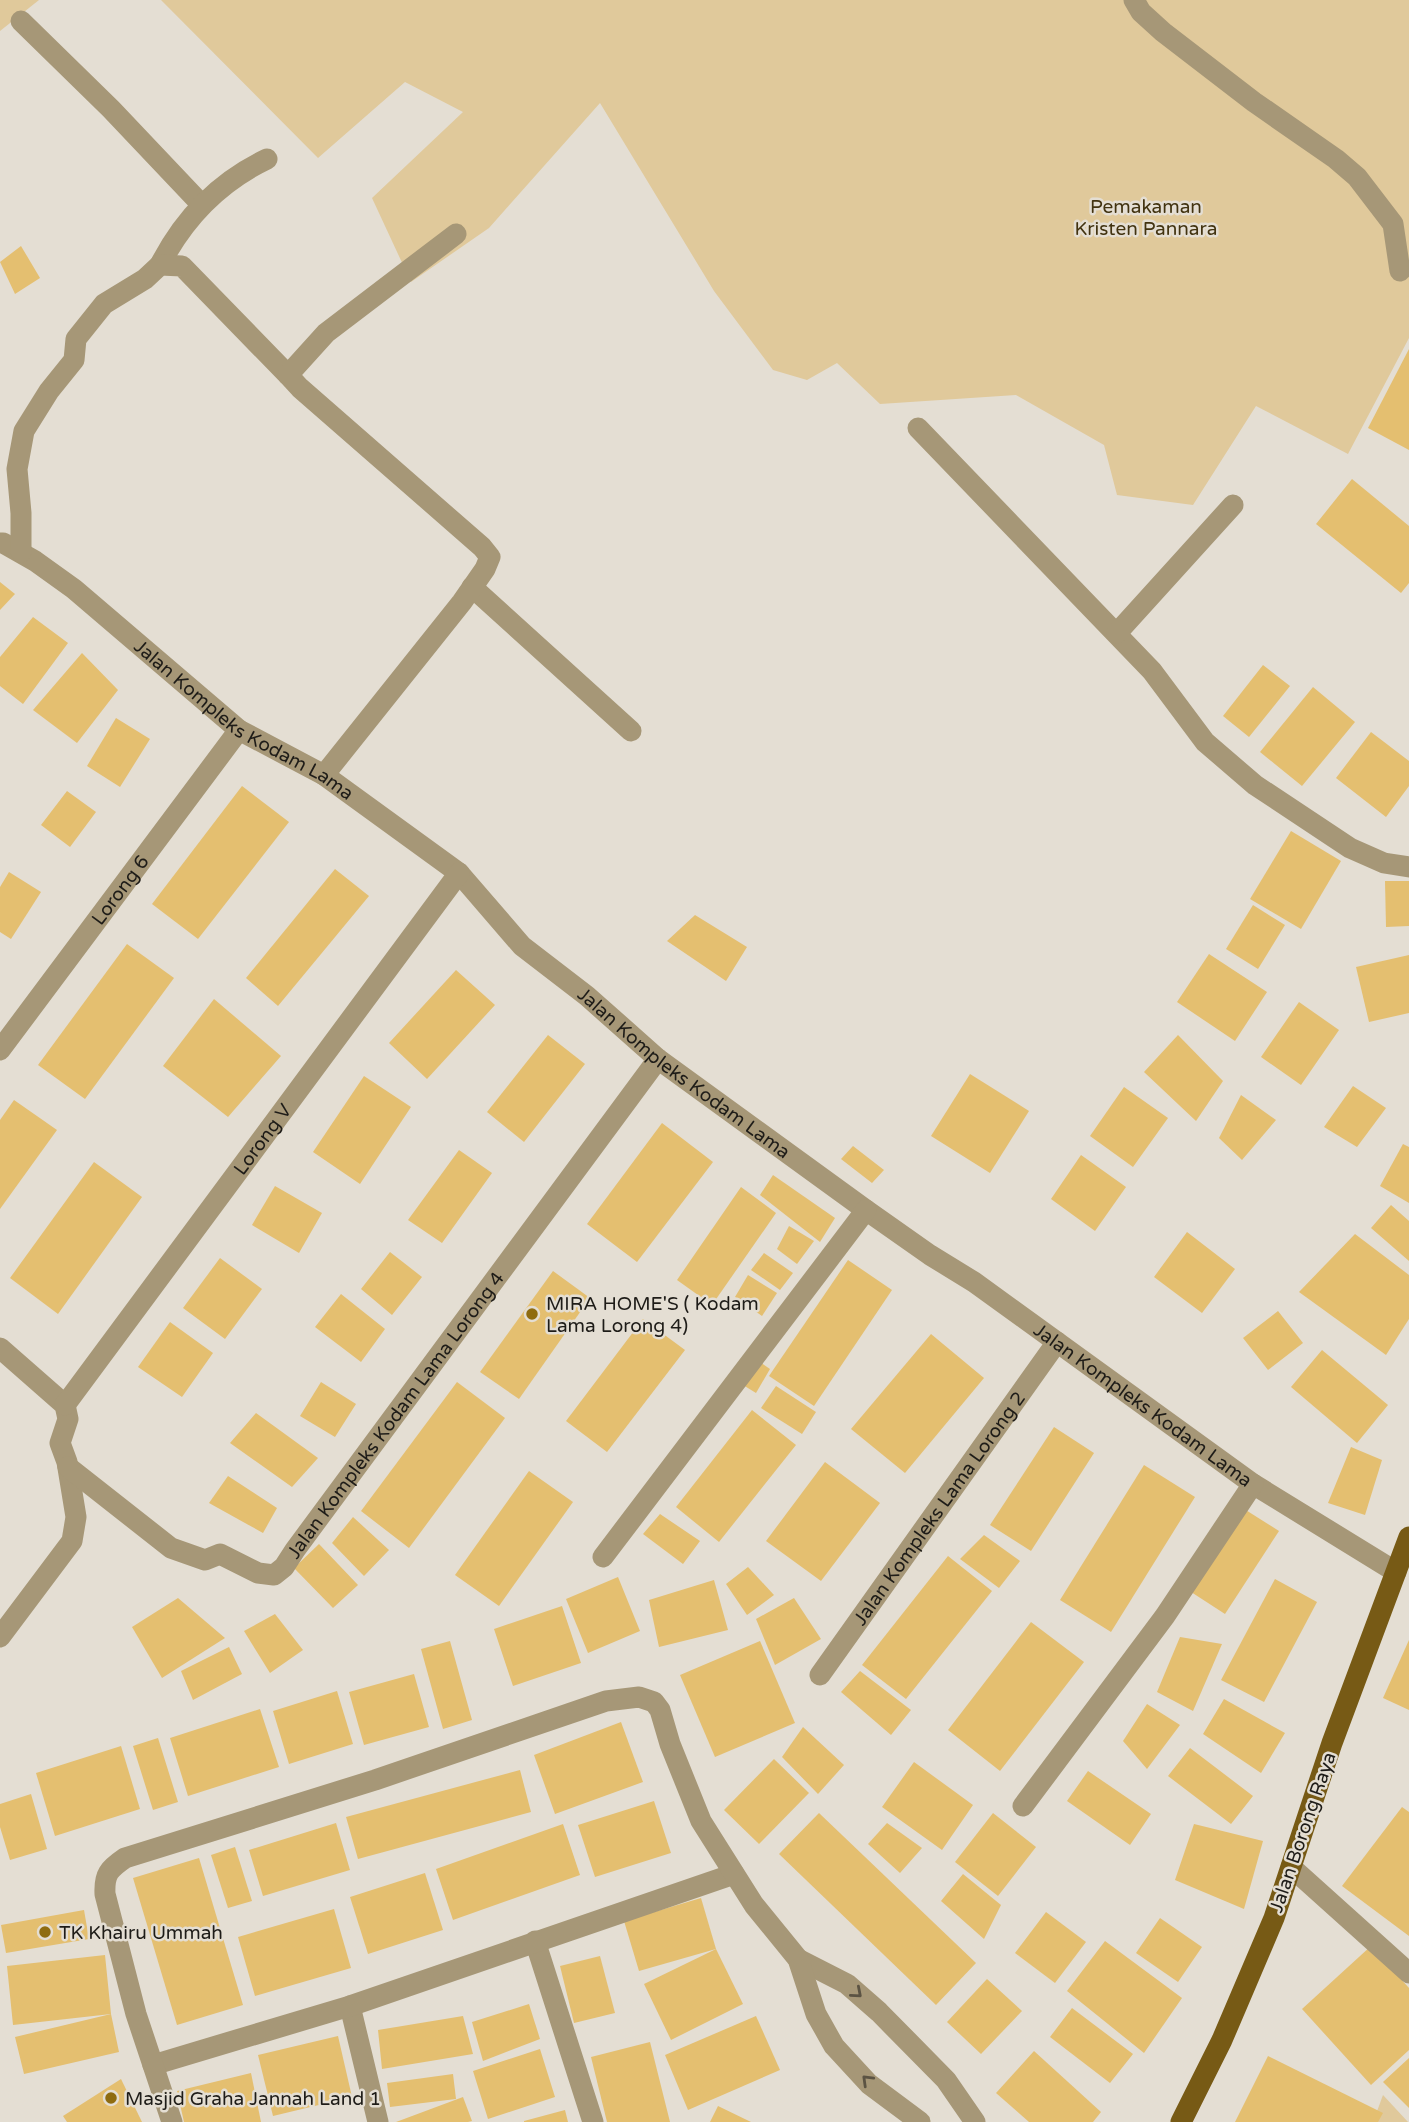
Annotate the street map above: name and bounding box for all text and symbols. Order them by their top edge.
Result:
park label: Pemakaman Kristen Pannara [1075,196,1217,240]
street label: Jalan Kompleks Kodam Lama [129,635,358,805]
street label: Lorong 6 [87,851,154,930]
street label: Jalan Kompleks Kodam Lama [573,983,794,1163]
street label: Lorong V [229,1100,296,1179]
street label: Jalan Kompleks Kodam Lama Lorong 4 [283,1268,509,1563]
place label: MIRA HOME'S ( Kodam Lama Lorong 4) [546,1293,759,1337]
marker: MIRA HOME'S ( Kodam Lama Lorong 4) [524,1306,540,1322]
street label: Jalan Kompleks Kodam Lama [1029,1319,1256,1492]
street label: Jalan Kompleks Lama Lorong 2 [849,1388,1030,1630]
street label: Jalan Borong Raya [1265,1749,1341,1915]
place label: TK Khairu Ummah [59,1922,223,1944]
marker: TK Khairu Ummah [37,1924,53,1940]
one-way arrow [849,1985,862,1997]
one-way arrow [862,2076,875,2089]
place label: Masjid Graha Jannah Land 1 [125,2088,381,2110]
marker: Masjid Graha Jannah Land 1 [103,2090,119,2106]

